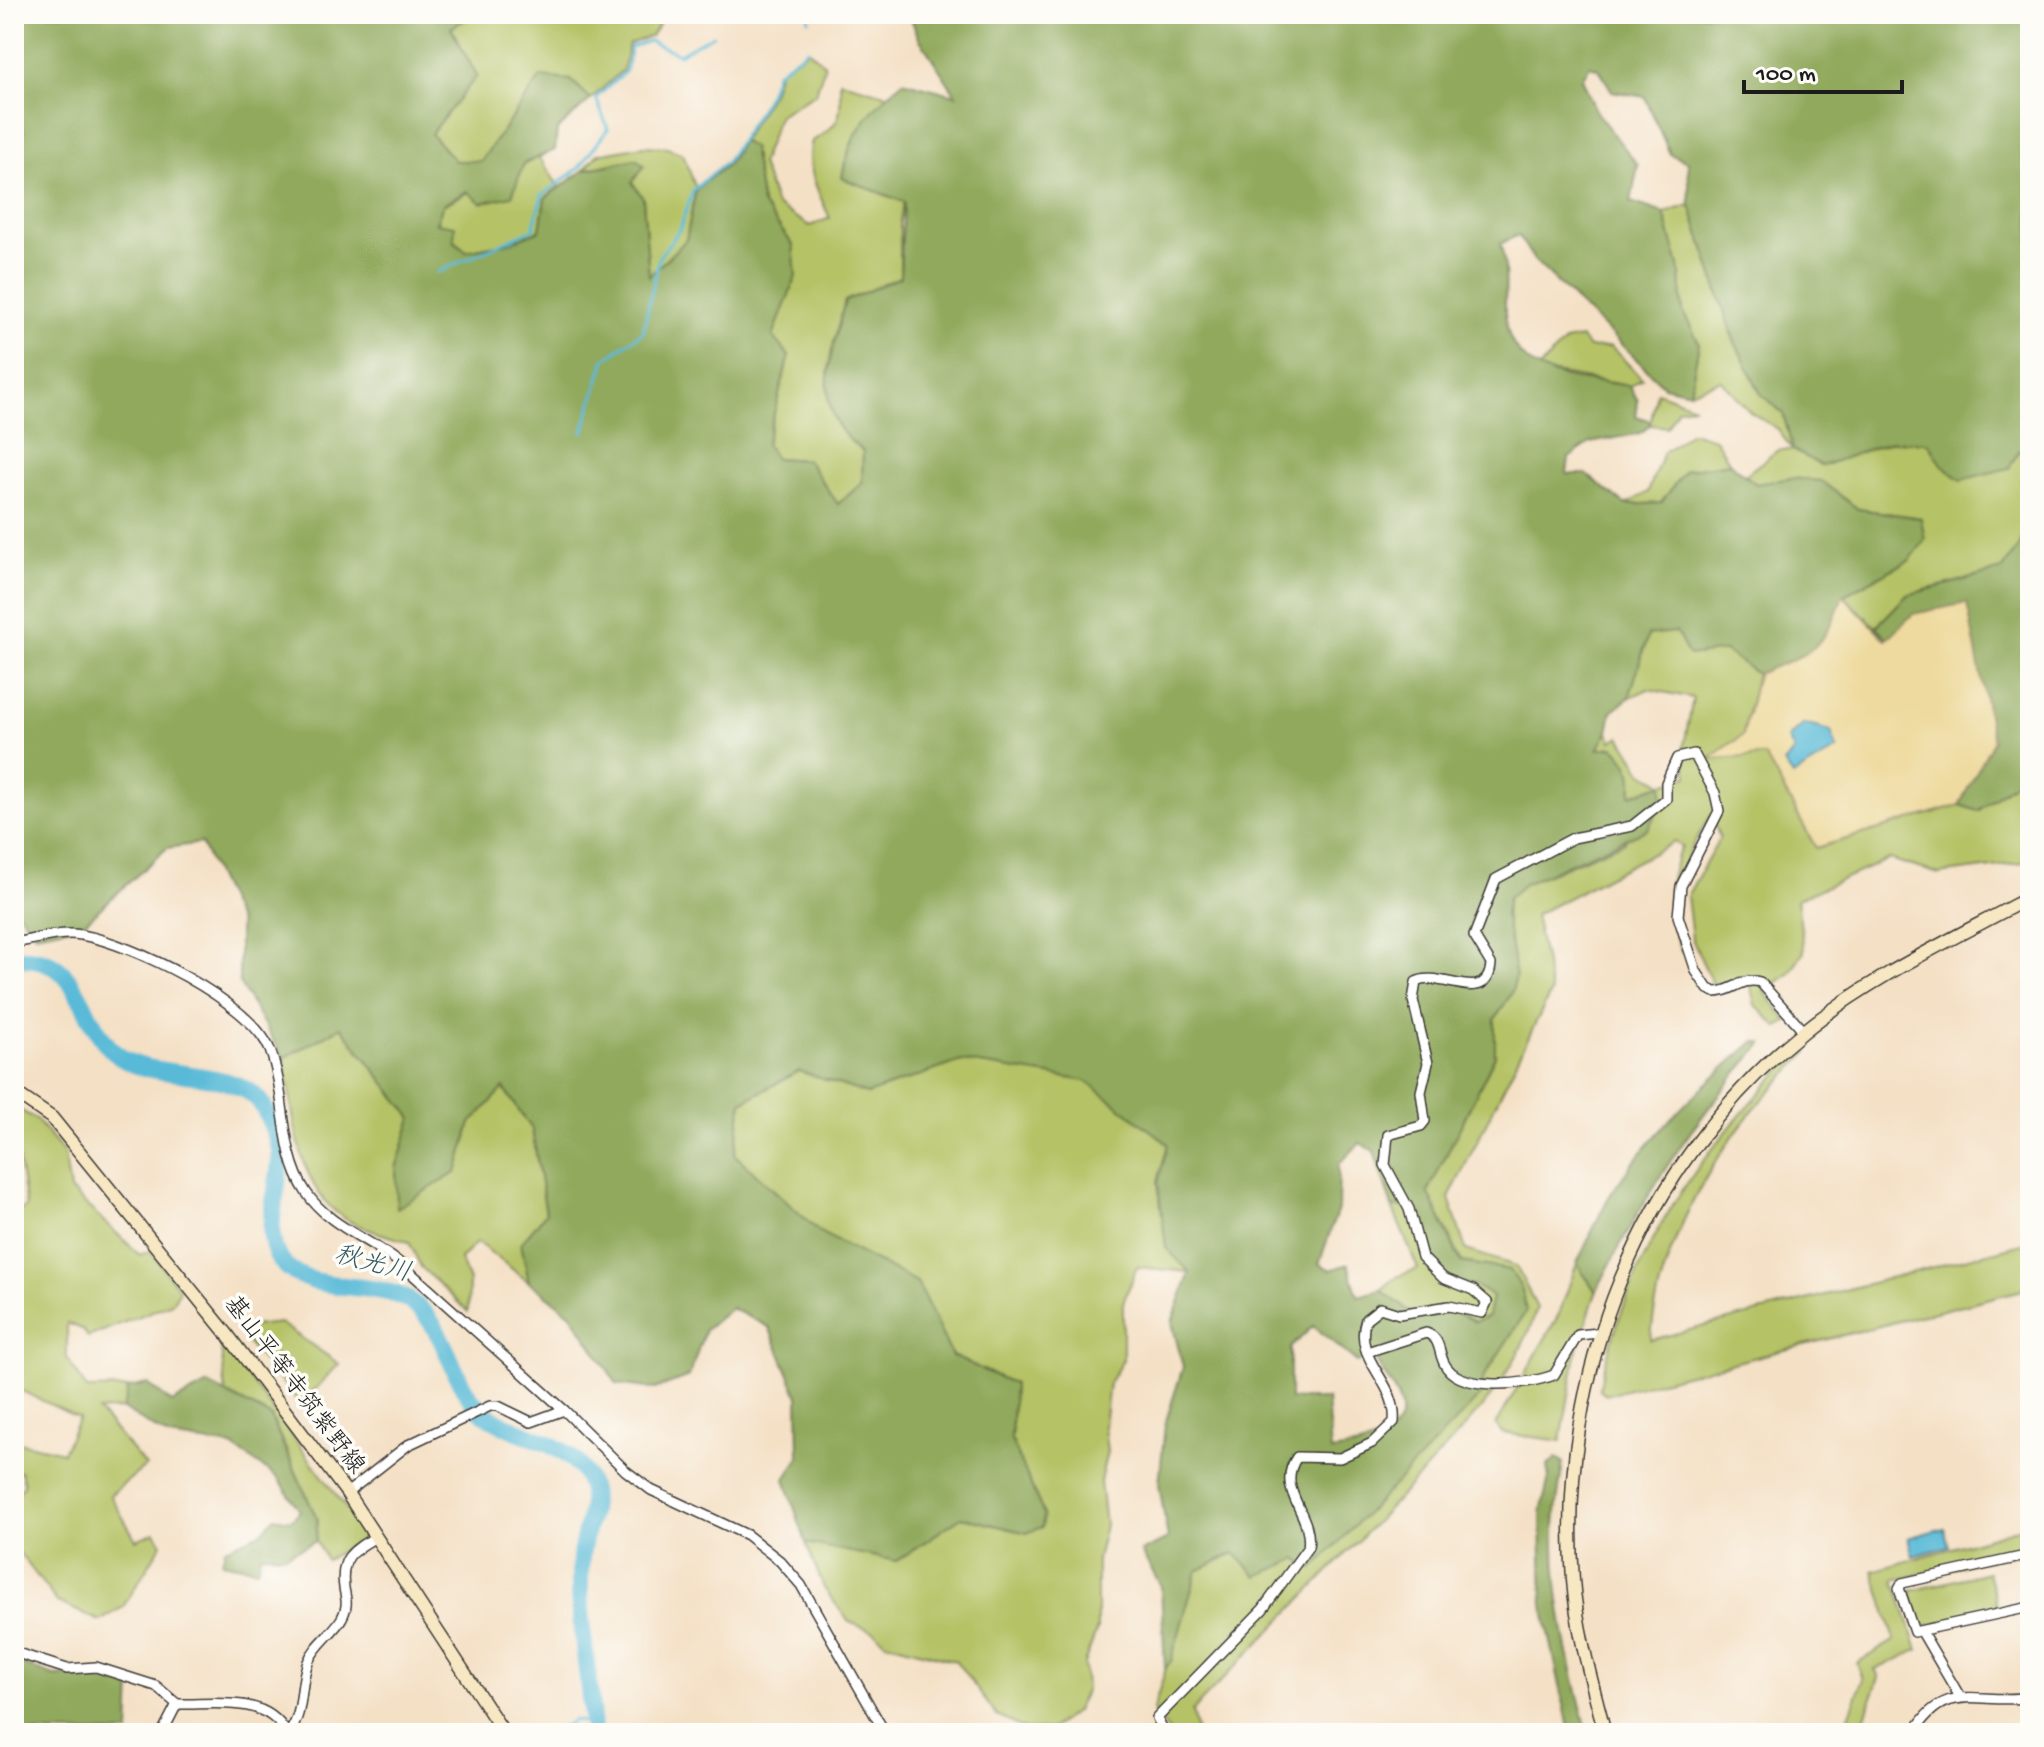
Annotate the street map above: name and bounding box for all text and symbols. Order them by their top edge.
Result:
scale bar [1744,44,1902,94]
text: 100 m [1755,61,1816,90]
water label: 秋光川 [330,1240,414,1291]
street label: 基山平等寺筑紫野線 [216,1290,370,1481]

